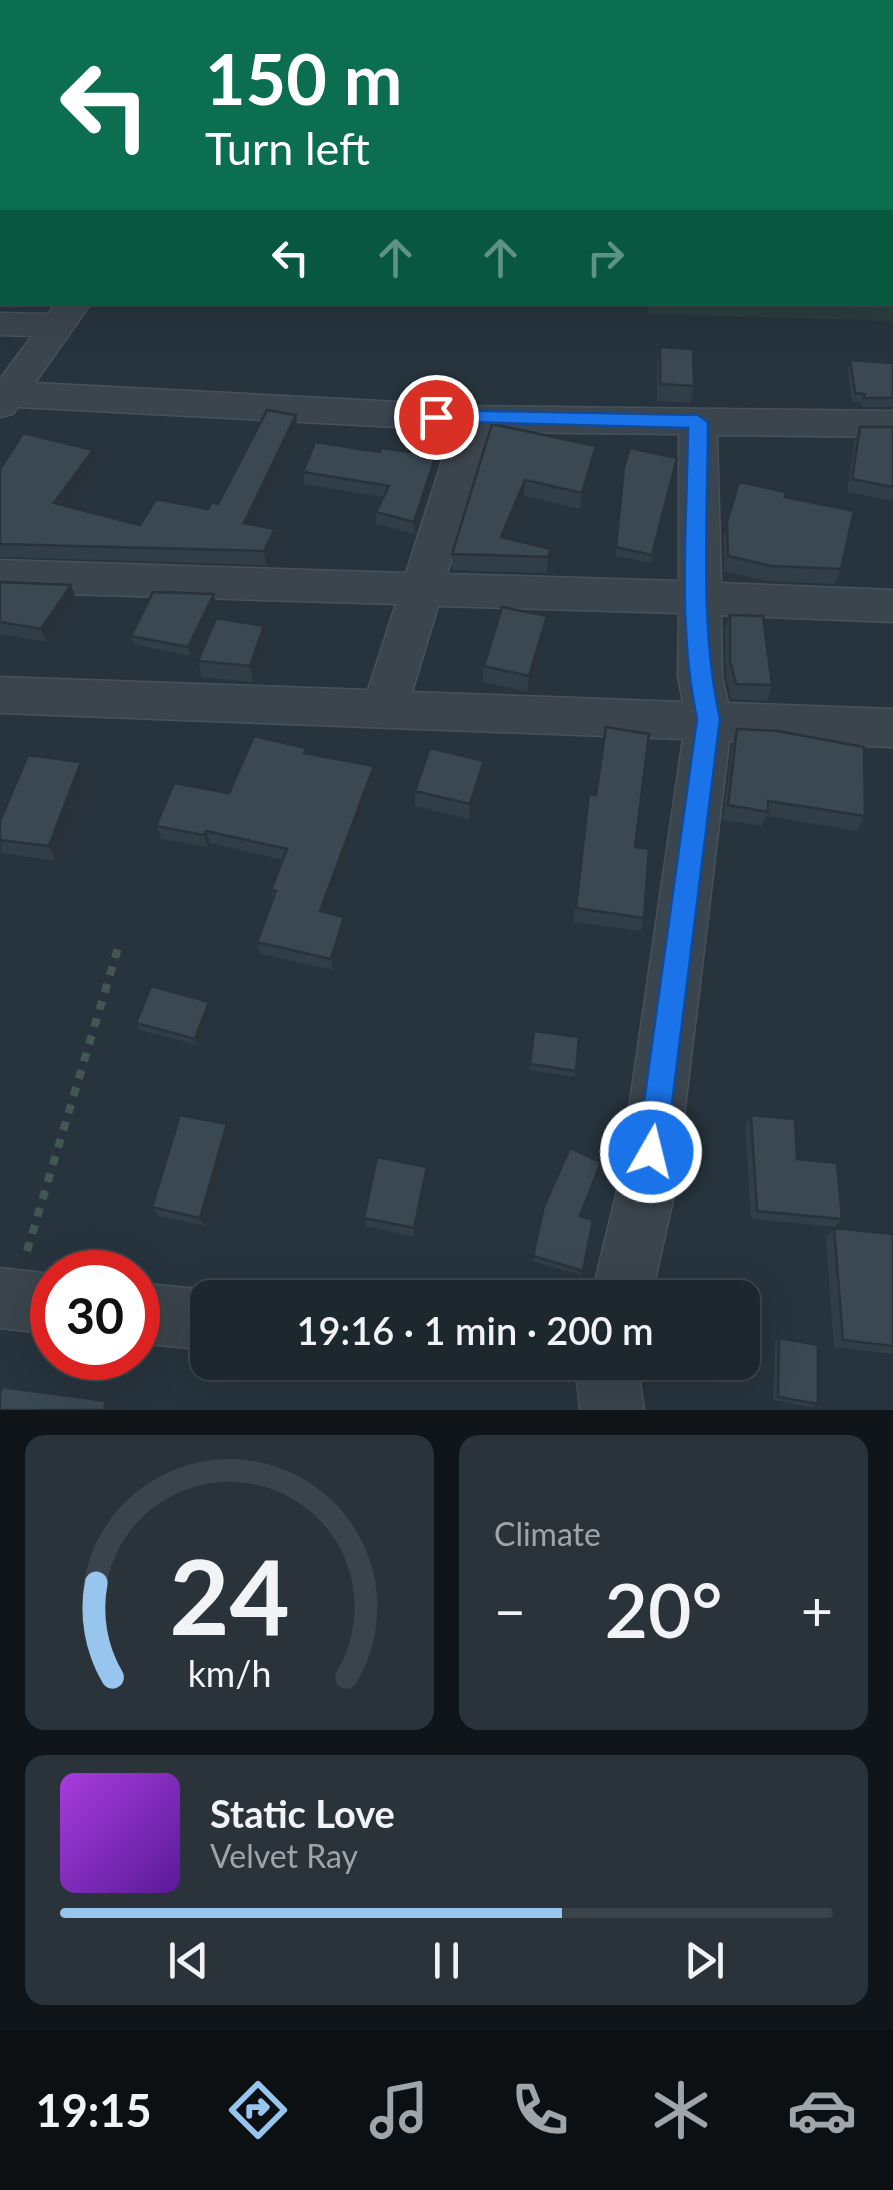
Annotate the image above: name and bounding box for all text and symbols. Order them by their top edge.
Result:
text: 150 m [205,36,402,120]
icon: left [40,40,170,170]
text: Turn left [205,121,370,175]
icon: left [263,230,318,285]
icon: ahead [368,230,423,285]
icon: ahead [473,230,528,285]
icon: right [578,230,633,285]
pin [394,375,479,460]
icon: arrive [409,390,464,445]
position arrow [599,1100,703,1204]
speed limit sign: 30 [30,1250,160,1380]
text: 19:16 · 1 min · 200 m [297,1307,653,1353]
text: Climate [494,1514,601,1553]
text: 24 [169,1532,290,1657]
text: 20° [604,1564,723,1654]
text: − [494,1577,526,1643]
text: + [801,1577,833,1643]
text: km/h [188,1652,271,1695]
text: Static Love [210,1790,395,1836]
text: Velvet Ray [210,1836,358,1875]
icon: previous [161,1933,216,1988]
icon: pause [419,1933,474,1988]
icon: next [677,1933,732,1988]
icon: directions [223,2075,293,2145]
icon: music [364,2075,434,2145]
icon: phone [505,2075,575,2145]
icon: climate [646,2075,716,2145]
icon: car [787,2075,857,2145]
text: 19:15 [36,2083,152,2137]

